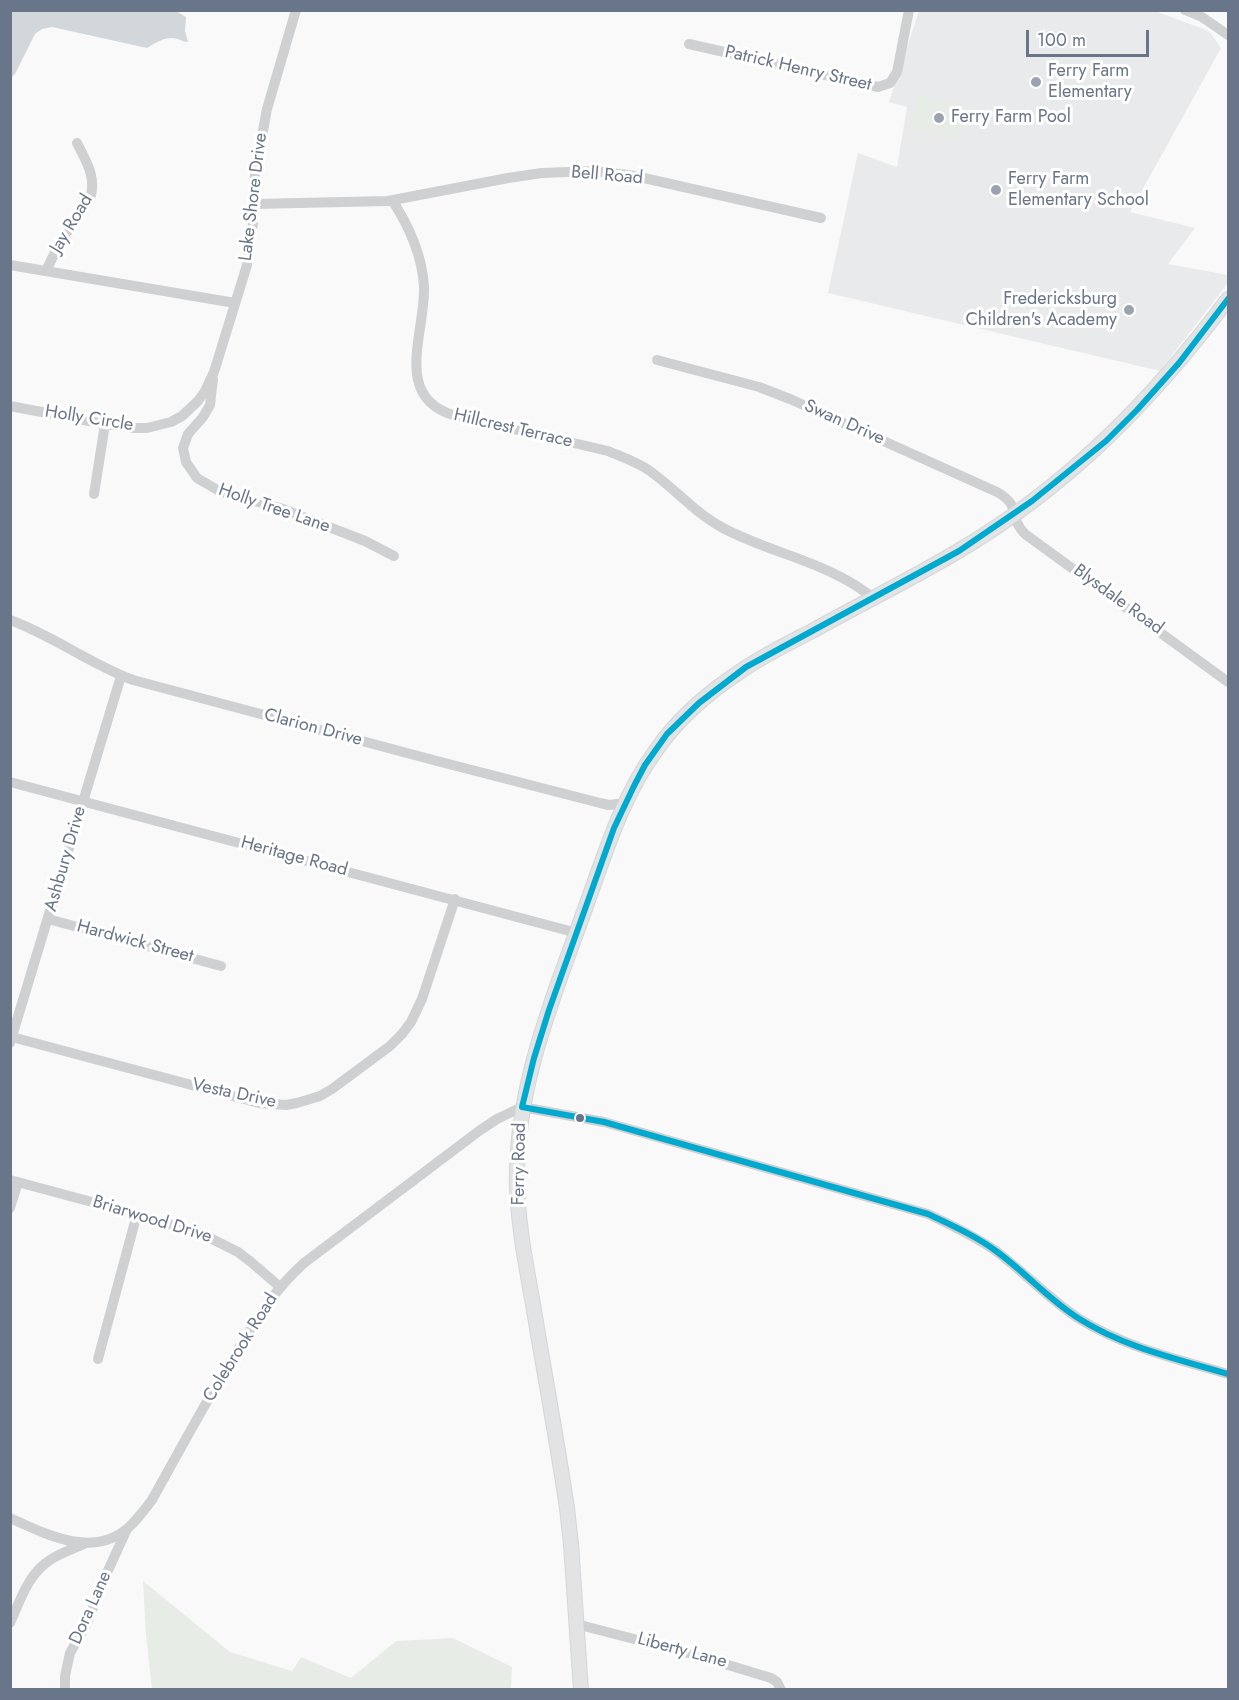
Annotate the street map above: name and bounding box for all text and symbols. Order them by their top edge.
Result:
scale bar [1029,18,1152,56]
text: 100 m [1037,27,1086,53]
street label: Patrick Henry Street [723,42,873,96]
place label: Ferry Farm Elementary [1048,61,1132,104]
marker: Ferry Farm Elementary [1029,75,1043,89]
place label: Ferry Farm Pool [951,107,1071,129]
marker: Ferry Farm Pool [932,111,946,125]
street label: Lake Shore Drive [235,132,273,262]
street label: Bell Road [570,162,644,190]
place label: Ferry Farm Elementary School [1008,169,1149,212]
marker: Ferry Farm Elementary School [989,183,1003,197]
street label: Jay Road [46,191,98,257]
place label: Fredericksburg Children's Academy [966,289,1117,332]
marker: Fredericksburg Children's Academy [1122,303,1136,317]
street label: Swan Drive [800,396,888,450]
street label: Holly Circle [43,401,135,437]
street label: Hillcrest Terrace [451,405,575,453]
street label: Holly Tree Lane [215,480,333,538]
street label: Blysdale Road [1069,560,1167,640]
street label: Clarion Drive [262,705,364,751]
street label: Ashbury Drive [41,804,91,914]
street label: Heritage Road [238,832,350,882]
street label: Hardwick Street [74,916,196,968]
street label: Vesta Drive [190,1075,278,1113]
unlabelled marker [574,1112,586,1124]
street label: Ferry Road [508,1122,532,1206]
street label: Briarwood Drive [90,1192,214,1248]
street label: Colebrook Road [199,1290,283,1406]
street label: Dora Lane [65,1568,117,1648]
street label: Liberty Lane [635,1629,729,1673]

